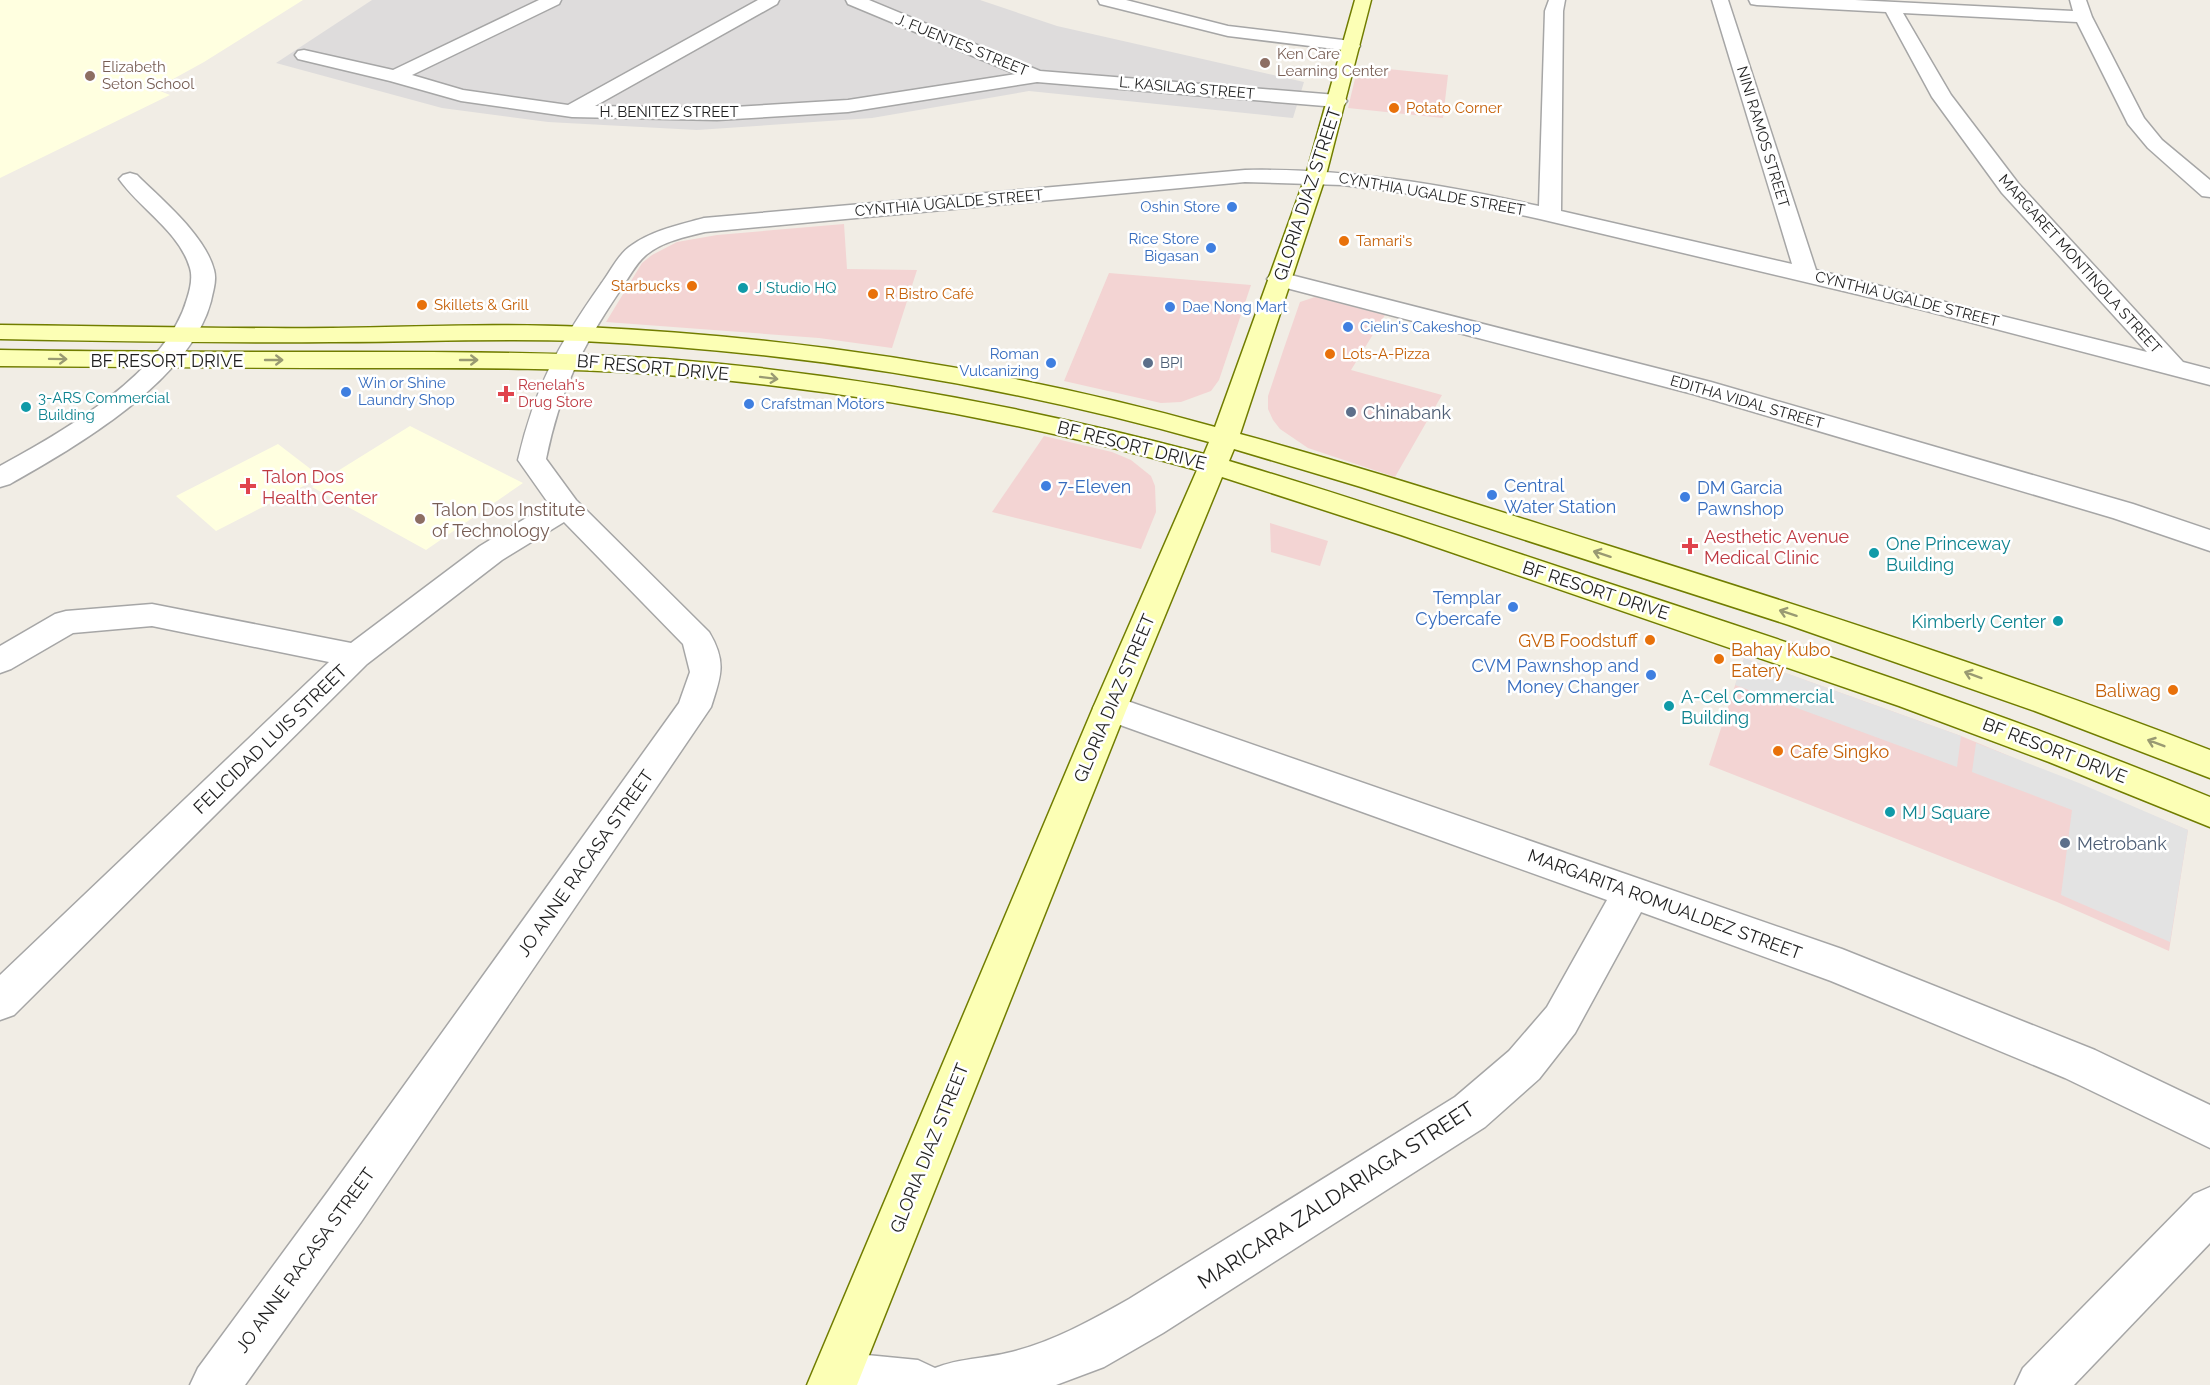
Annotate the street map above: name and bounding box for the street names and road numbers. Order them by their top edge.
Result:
street label: J. FUENTES STREET [893,10,1031,80]
street label: NINI RAMOS STREET [1733,64,1793,210]
street label: L. KASILAG STREET [1118,73,1256,103]
street label: H. BENITEZ STREET [599,103,739,121]
street label: GLORIA DIAZ STREET [1269,105,1345,283]
street label: CYNTHIA UGALDE STREET [1337,169,1527,219]
street label: MARGARET MONTINOLA STREET [1995,171,2165,357]
street label: CYNTHIA UGALDE STREET [854,186,1044,220]
street label: CYNTHIA UGALDE STREET [1813,267,2001,331]
street label: BF RESORT DRIVE [91,350,243,371]
street label: BF RESORT DRIVE [576,350,730,384]
street label: EDITHA VIDAL STREET [1668,371,1826,433]
street label: BF RESORT DRIVE [1055,416,1209,474]
street label: BF RESORT DRIVE [1520,556,1672,624]
street label: GLORIA DIAZ STREET [1069,611,1159,785]
street label: FELICIDAD LUIS STREET [189,660,351,818]
street label: BF RESORT DRIVE [1980,713,2130,787]
street label: JO ANNE RACASA STREET [513,766,657,960]
street label: MARGARITA ROMUALDEZ STREET [1525,845,1805,963]
street label: GLORIA DIAZ STREET [885,1060,973,1236]
street label: MARICARA ZALDARIAGA STREET [1193,1096,1479,1294]
street label: JO ANNE RACASA STREET [231,1164,379,1356]

